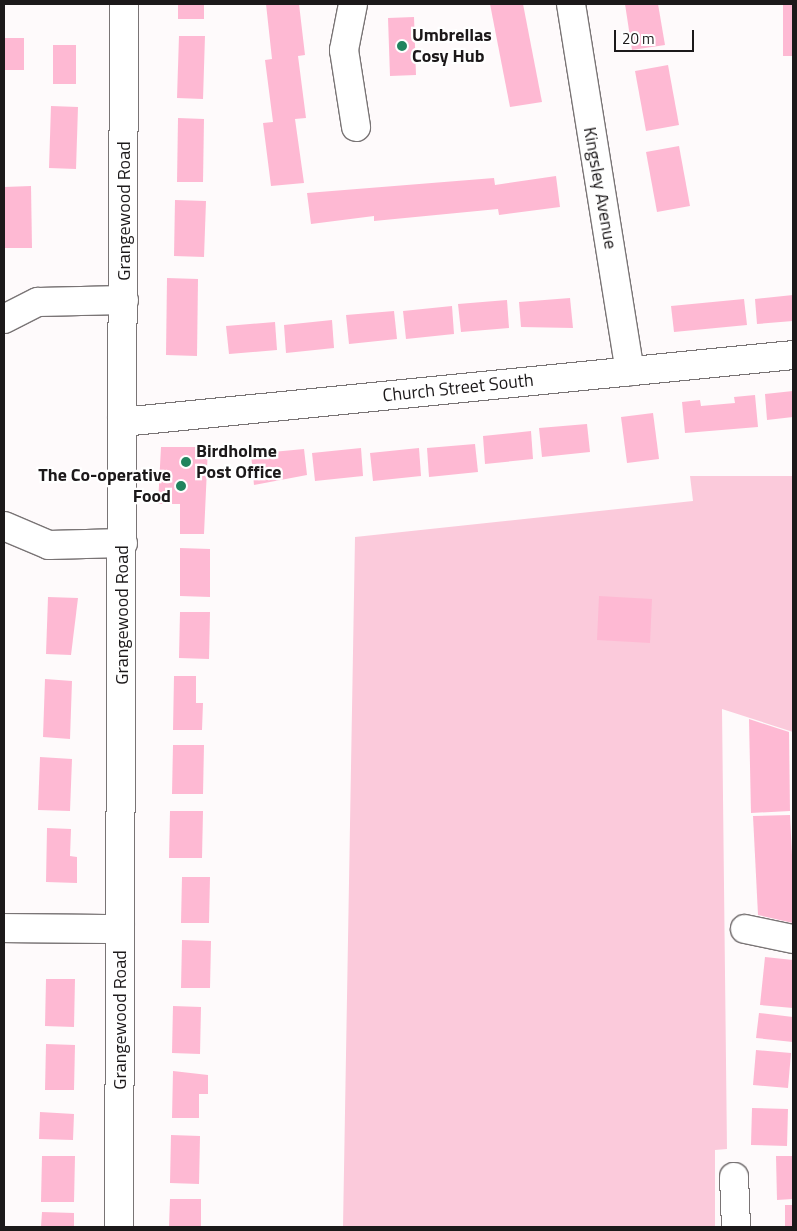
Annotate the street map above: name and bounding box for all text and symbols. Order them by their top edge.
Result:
scale bar [617,20,697,52]
place label: Umbrellas Cosy Hub [412,25,492,68]
text: 20 m [622,27,655,50]
marker: Umbrellas Cosy Hub [396,40,408,52]
street label: Kingsley Avenue [579,125,621,251]
street label: Grangewood Road [113,141,135,281]
street label: Church Street South [381,369,535,407]
place label: Birdholme Post Office [196,441,282,484]
marker: Birdholme Post Office [180,456,192,468]
place label: The Co-operative Food [38,465,171,508]
marker: The Co-operative Food [175,480,187,492]
street label: Grangewood Road [111,545,133,685]
street label: Grangewood Road [109,950,131,1090]

